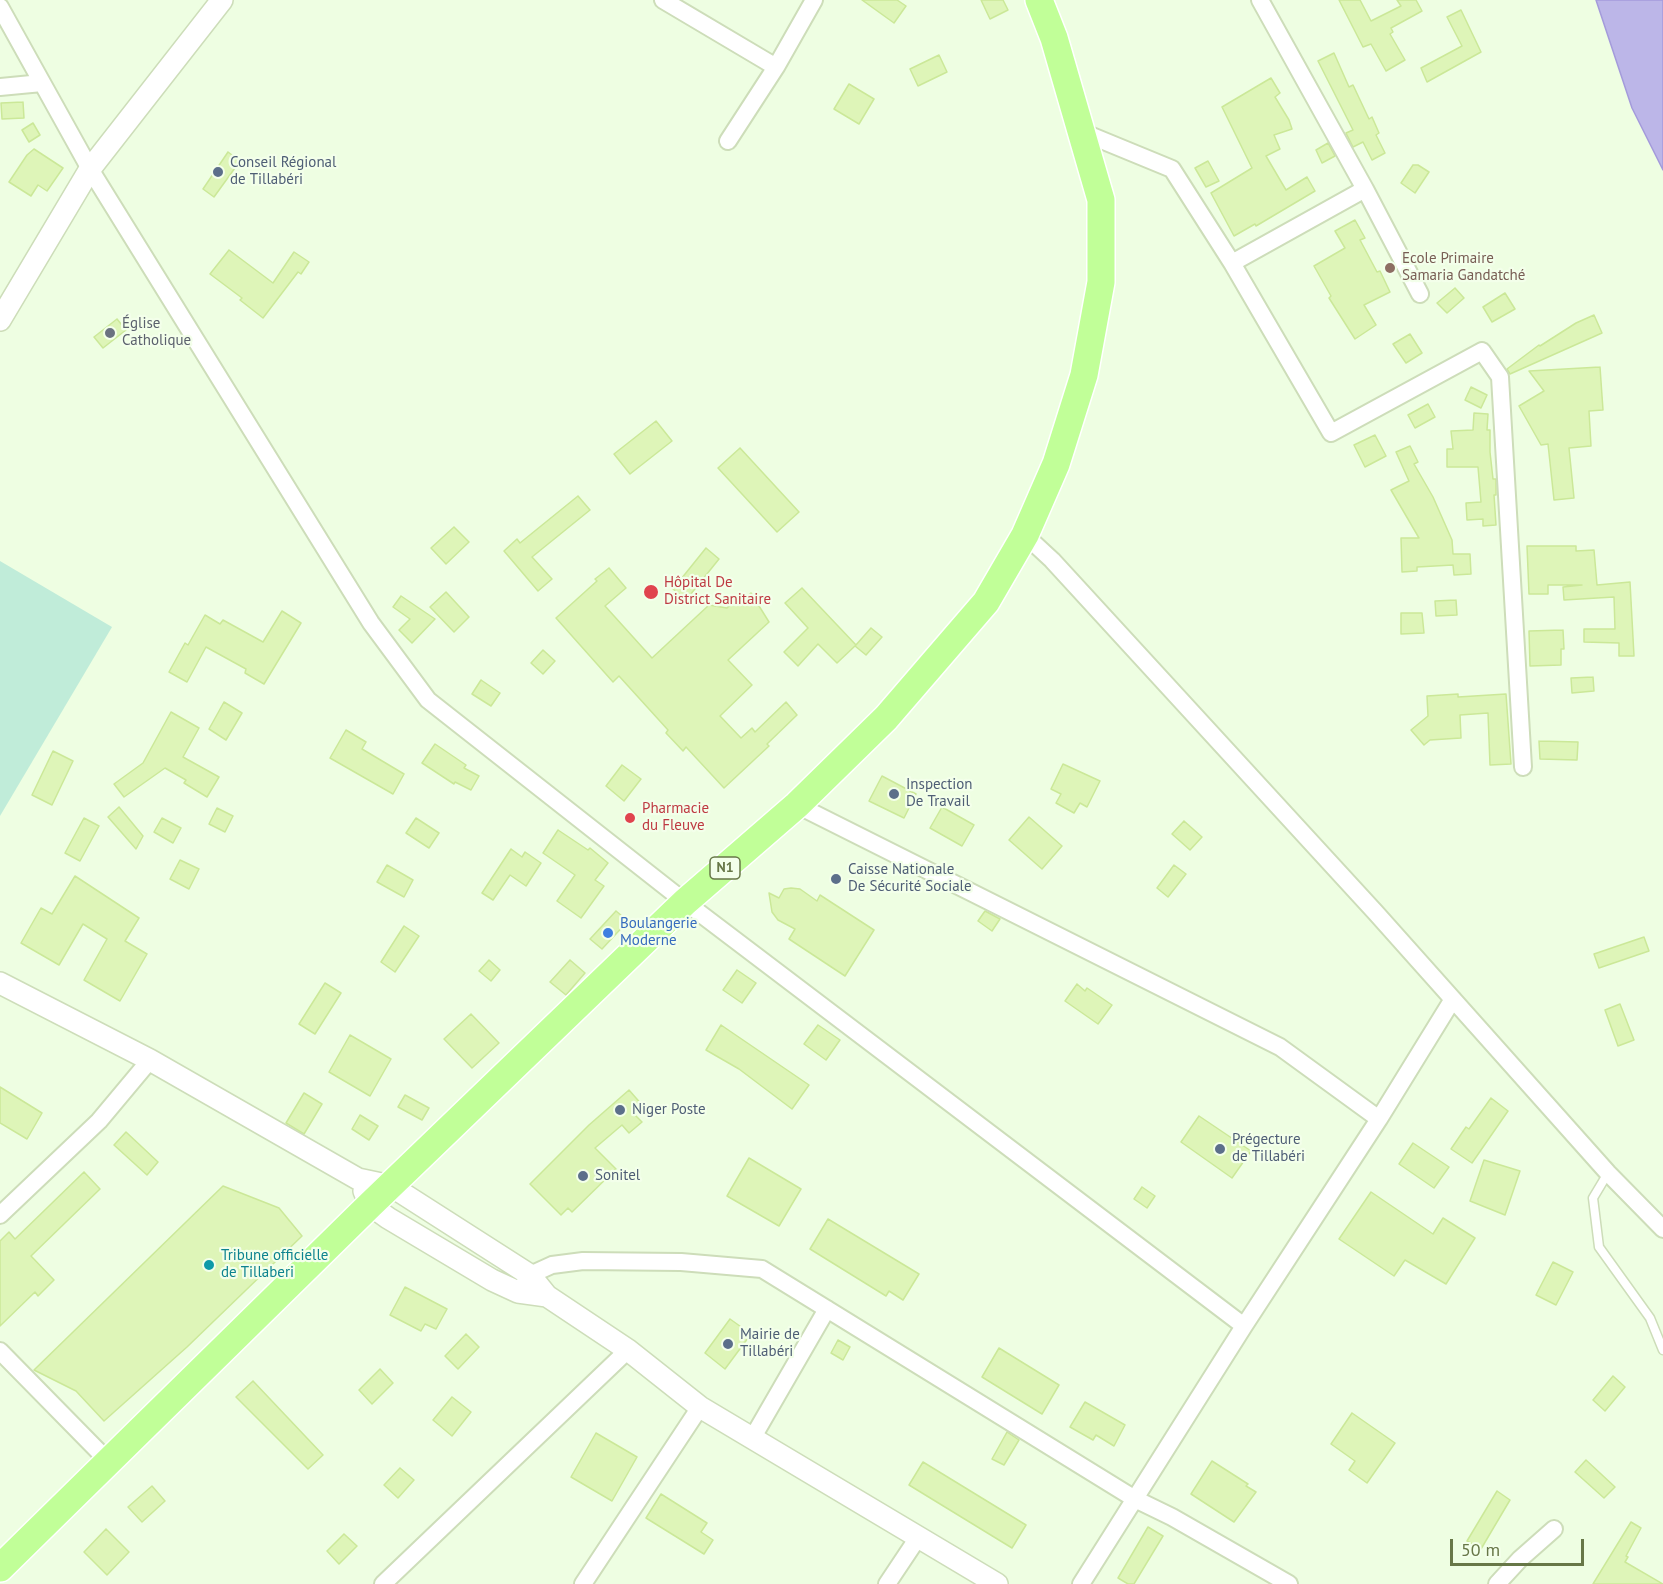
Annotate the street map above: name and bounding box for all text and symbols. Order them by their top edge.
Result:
place label: Conseil Régional de Tillabéri [230,154,336,189]
marker: Conseil Régional de Tillabéri [211,165,225,179]
place label: Ecole Primaire Samaria Gandatché [1402,250,1525,285]
marker: Ecole Primaire Samaria Gandatché [1383,261,1397,275]
place label: Église Catholique [122,315,191,350]
marker: Église Catholique [103,326,117,340]
place label: Hôpital De District Sanitaire [664,574,771,609]
marker: Hôpital De District Sanitaire [642,583,660,601]
place label: Inspection De Travail [906,776,973,811]
marker: Inspection De Travail [887,787,901,801]
place label: Pharmacie du Fleuve [642,800,709,835]
marker: Pharmacie du Fleuve [623,811,637,825]
road number: N1 [710,857,740,879]
place label: Caisse Nationale De Sécurité Sociale [848,861,972,896]
marker: Caisse Nationale De Sécurité Sociale [829,872,843,886]
place label: Boulangerie Moderne [620,915,697,950]
marker: Boulangerie Moderne [601,926,615,940]
place label: Niger Poste [632,1101,706,1119]
marker: Niger Poste [613,1103,627,1117]
place label: Prégecture de Tillabéri [1232,1131,1305,1166]
marker: Prégecture de Tillabéri [1213,1142,1227,1156]
place label: Sonitel [595,1167,640,1185]
marker: Sonitel [576,1169,590,1183]
place label: Tribune officielle de Tillaberi [221,1247,328,1282]
marker: Tribune officielle de Tillaberi [202,1258,216,1272]
place label: Mairie de Tillabéri [740,1326,800,1361]
marker: Mairie de Tillabéri [721,1337,735,1351]
scale bar [1453,1527,1586,1565]
text: 50 m [1461,1538,1500,1561]

